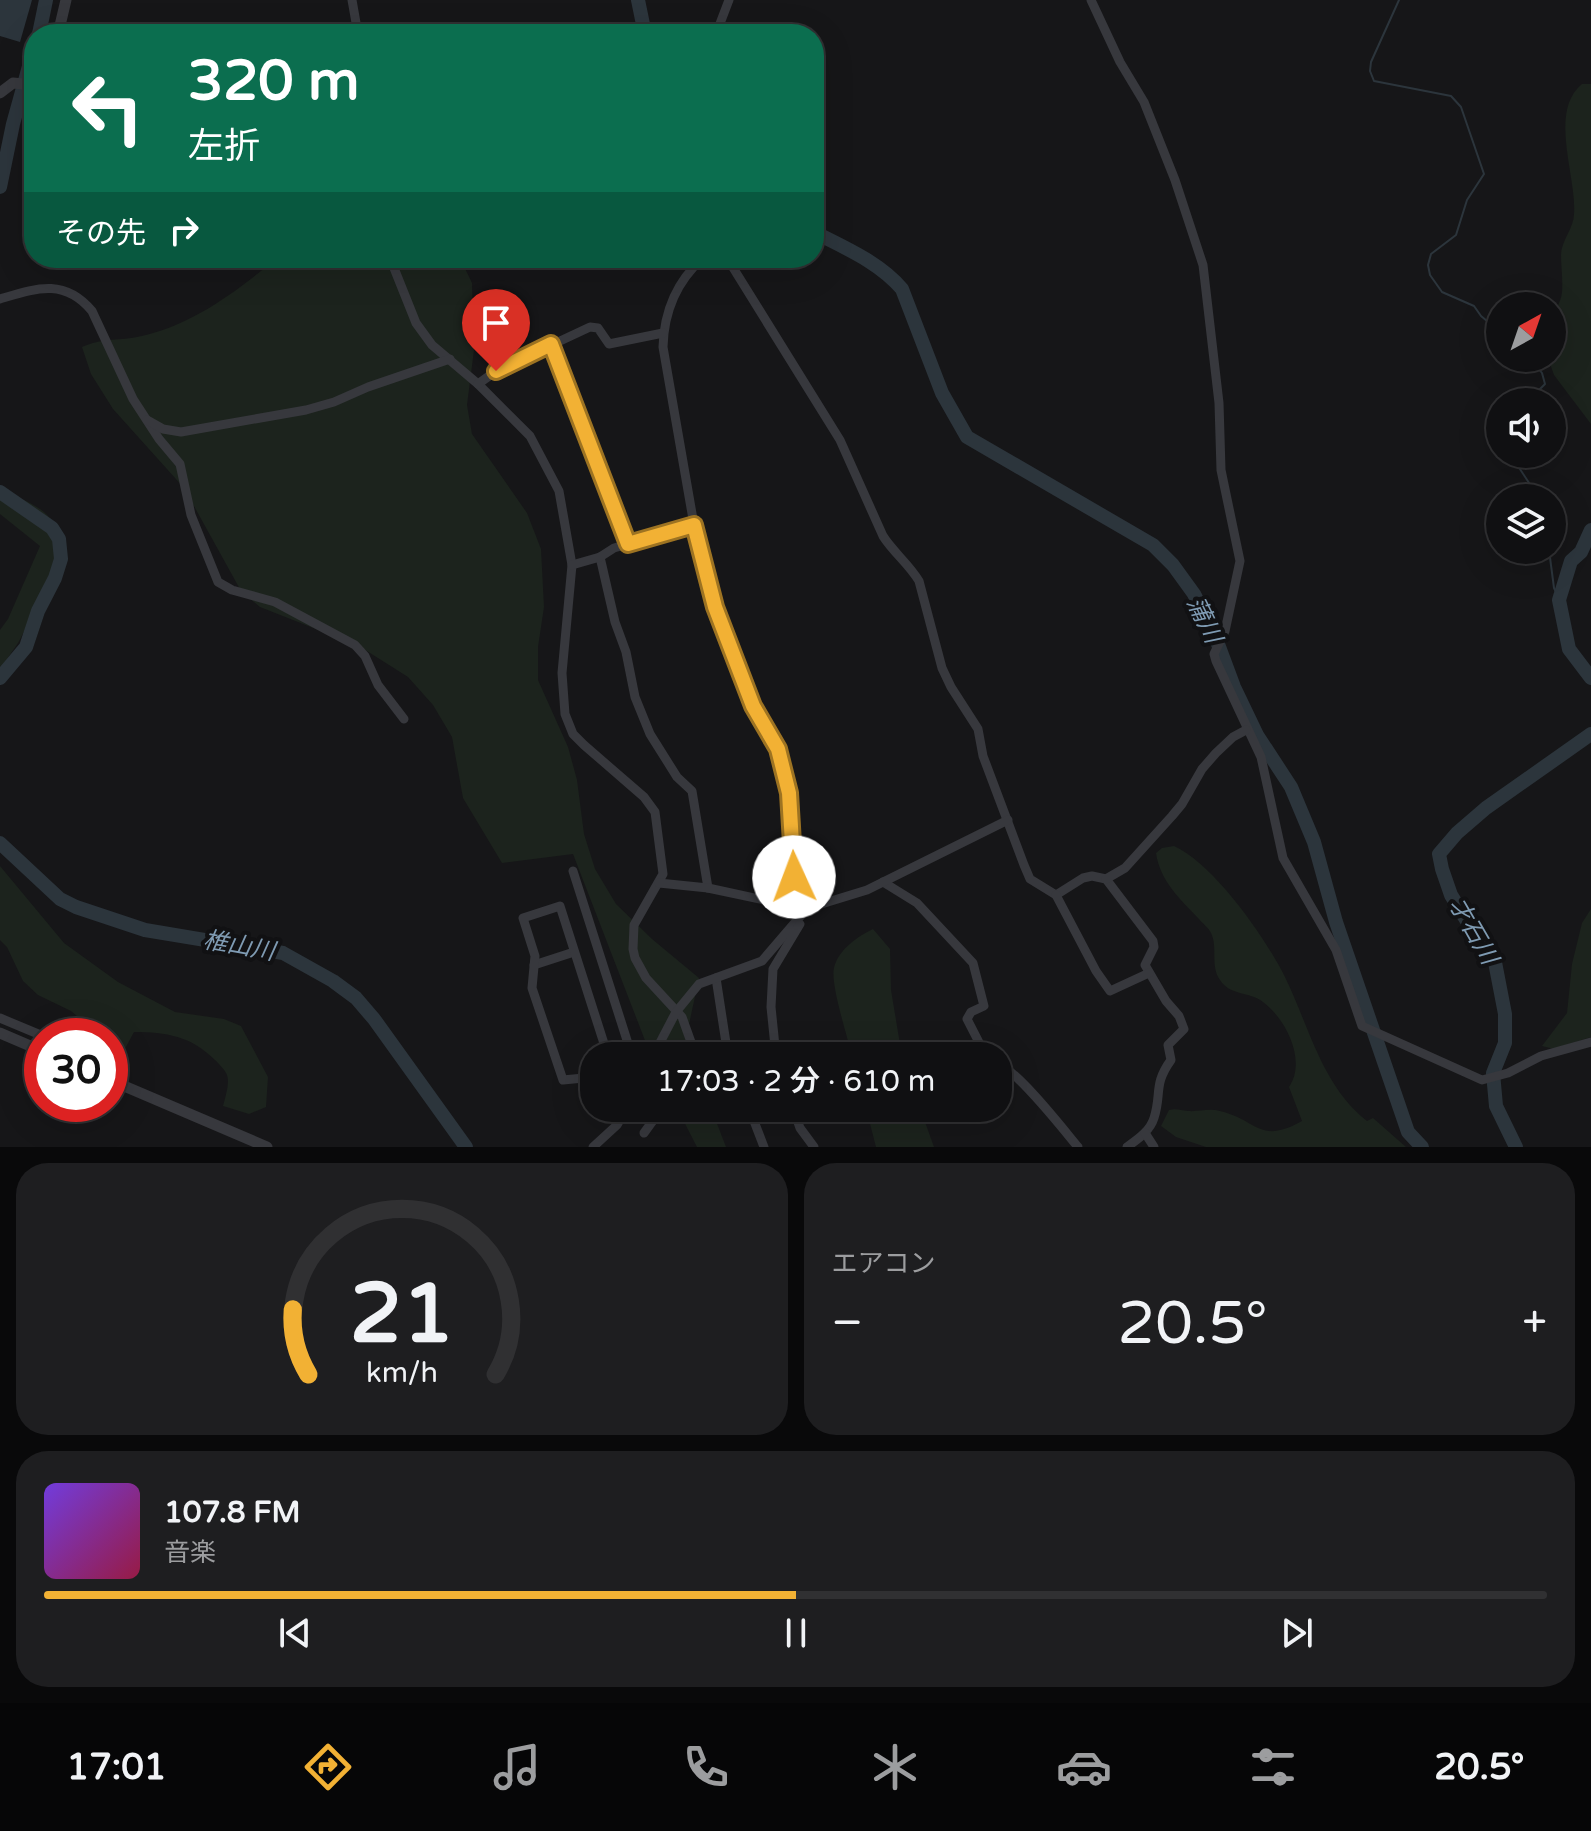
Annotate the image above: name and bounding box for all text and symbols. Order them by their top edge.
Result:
text: 320 m [188,48,359,115]
icon: left [56,56,160,160]
text: 左折 [188,125,260,168]
icon: right [162,208,206,252]
text: その先 [56,215,146,252]
pin [462,289,530,371]
north arrow [1486,292,1566,372]
map controls [1486,292,1566,564]
icon: arrive [474,301,518,345]
button: sound [1486,388,1566,468]
button: layers [1486,484,1566,564]
water label: 蒲川 [1180,592,1229,651]
position arrow [752,835,836,919]
water label: 才石川 [1442,893,1505,972]
water label: 椎山川 [201,925,280,967]
speed limit sign: 30 [24,1018,128,1122]
text: 17:03 · 2 分 · 610 m [657,1063,935,1100]
text: エアコン [832,1248,936,1279]
text: 21 [350,1265,454,1365]
text: 20.5° [1117,1288,1268,1360]
text: − [832,1297,863,1350]
text: + [1522,1297,1547,1350]
text: km/h [366,1356,438,1390]
text: 107.8 FM [164,1494,301,1531]
text: 音楽 [164,1537,216,1568]
icon: previous [273,1611,317,1655]
icon: pause [774,1611,818,1655]
icon: next [1275,1611,1319,1655]
icon: directions [300,1739,356,1795]
icon: music [489,1739,545,1795]
icon: phone [678,1739,734,1795]
icon: climate [867,1739,923,1795]
icon: car [1056,1739,1112,1795]
icon: filters [1245,1739,1301,1795]
text: 17:01 [67,1746,166,1789]
text: 20.5° [1434,1746,1524,1789]

